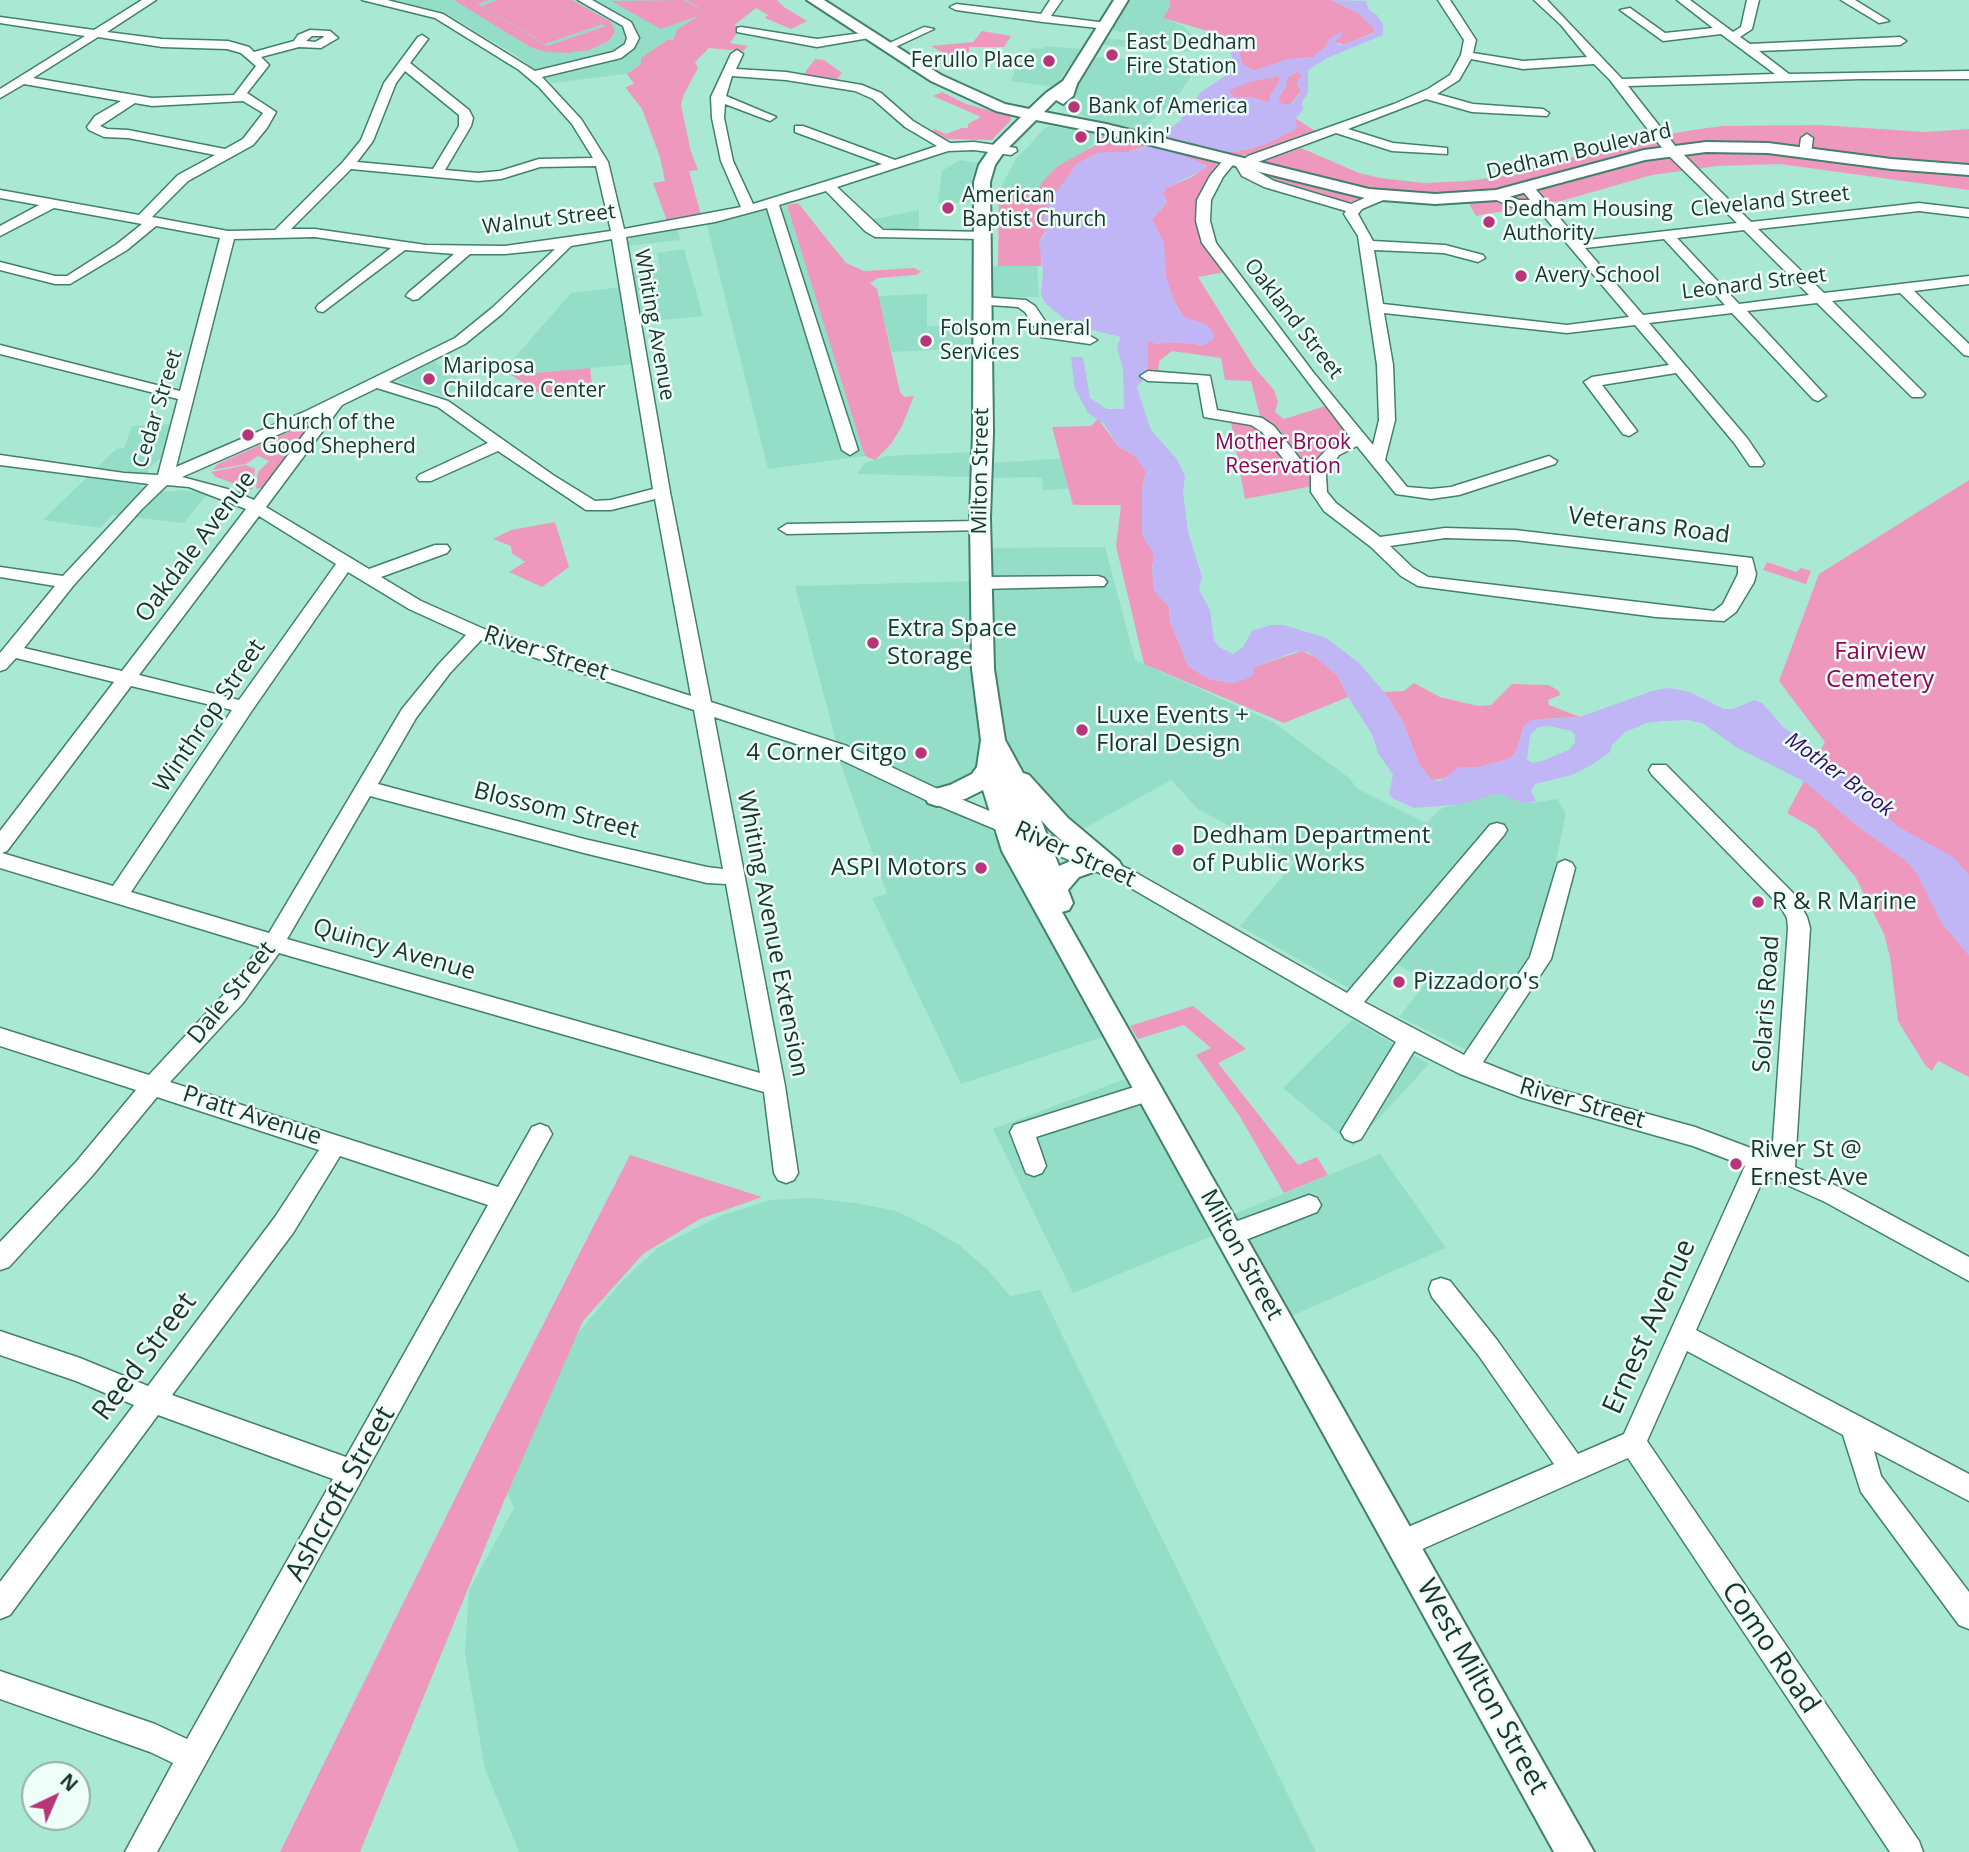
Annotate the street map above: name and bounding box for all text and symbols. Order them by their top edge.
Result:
place label: East Dedham Fire Station [1126,30,1256,80]
marker: East Dedham Fire Station [1104,47,1120,63]
place label: Ferullo Place [911,48,1035,74]
marker: Ferullo Place [1041,53,1057,69]
place label: Bank of America [1088,94,1248,120]
marker: Bank of America [1066,99,1082,115]
street label: Dedham Boulevard [1484,118,1674,186]
place label: Dunkin' [1095,124,1170,150]
marker: Dunkin' [1073,129,1089,145]
street label: Cleveland Street [1689,181,1851,223]
place label: American Baptist Church [962,183,1106,233]
place label: Dedham Housing Authority [1503,197,1673,247]
street label: Walnut Street [481,199,617,241]
marker: American Baptist Church [940,200,956,216]
marker: Dedham Housing Authority [1481,214,1497,230]
street label: Whiting Avenue [628,247,680,403]
street label: Oakland Street [1238,254,1348,384]
place label: Avery School [1535,263,1660,289]
street label: Leonard Street [1680,263,1828,305]
marker: Avery School [1513,268,1529,284]
place label: Folsom Funeral Services [940,316,1090,366]
marker: Folsom Funeral Services [918,333,934,349]
street label: Cedar Street [128,347,188,471]
place label: Mariposa Childcare Center [443,354,606,404]
marker: Mariposa Childcare Center [421,371,437,387]
street label: Milton Street [967,407,995,535]
place label: Church of the Good Shepherd [262,410,416,460]
marker: Church of the Good Shepherd [240,427,256,443]
park label: Mother Brook Reservation [1215,430,1351,480]
street label: Oakdale Avenue [130,466,262,628]
street label: Veterans Road [1567,502,1731,550]
place label: Extra Space Storage [887,615,1017,671]
street label: River Street [480,620,612,688]
street label: Winthrop Street [148,634,272,798]
marker: Extra Space Storage [865,635,881,651]
park label: Fairview Cemetery [1826,638,1934,694]
place label: Luxe Events + Floral Design [1096,702,1249,758]
marker: Luxe Events + Floral Design [1074,722,1090,738]
water label: Mother Brook [1780,727,1898,823]
place label: 4 Corner Citgo [746,739,907,767]
marker: 4 Corner Citgo [913,745,929,761]
street label: Blossom Street [471,777,641,845]
street label: Whiting Avenue Extension [730,789,814,1079]
street label: River Street [1010,816,1140,894]
place label: Dedham Department of Public Works [1192,822,1430,878]
marker: Dedham Department of Public Works [1170,842,1186,858]
place label: ASPI Motors [831,854,967,882]
marker: ASPI Motors [973,860,989,876]
place label: R & R Marine [1772,888,1917,916]
marker: R & R Marine [1750,894,1766,910]
street label: Quincy Avenue [310,913,478,987]
street label: Solaris Road [1748,934,1786,1074]
street label: Dale Street [182,936,282,1050]
place label: Pizzadoro's [1413,968,1539,996]
marker: Pizzadoro's [1391,974,1407,990]
street label: River Street [1516,1072,1648,1136]
street label: Pratt Avenue [179,1080,325,1152]
place label: River St @ Ernest Ave [1750,1136,1868,1192]
marker: River St @ Ernest Ave [1728,1156,1744,1172]
street label: Milton Street [1193,1185,1289,1325]
street label: Ernest Avenue [1596,1234,1704,1420]
street label: Reed Street [86,1286,204,1428]
street label: Ashcroft Street [279,1401,403,1587]
street label: West Milton Street [1409,1573,1555,1801]
street label: Como Road [1714,1576,1826,1720]
north arrow [21,1761,91,1831]
text: N [55,1768,84,1797]

